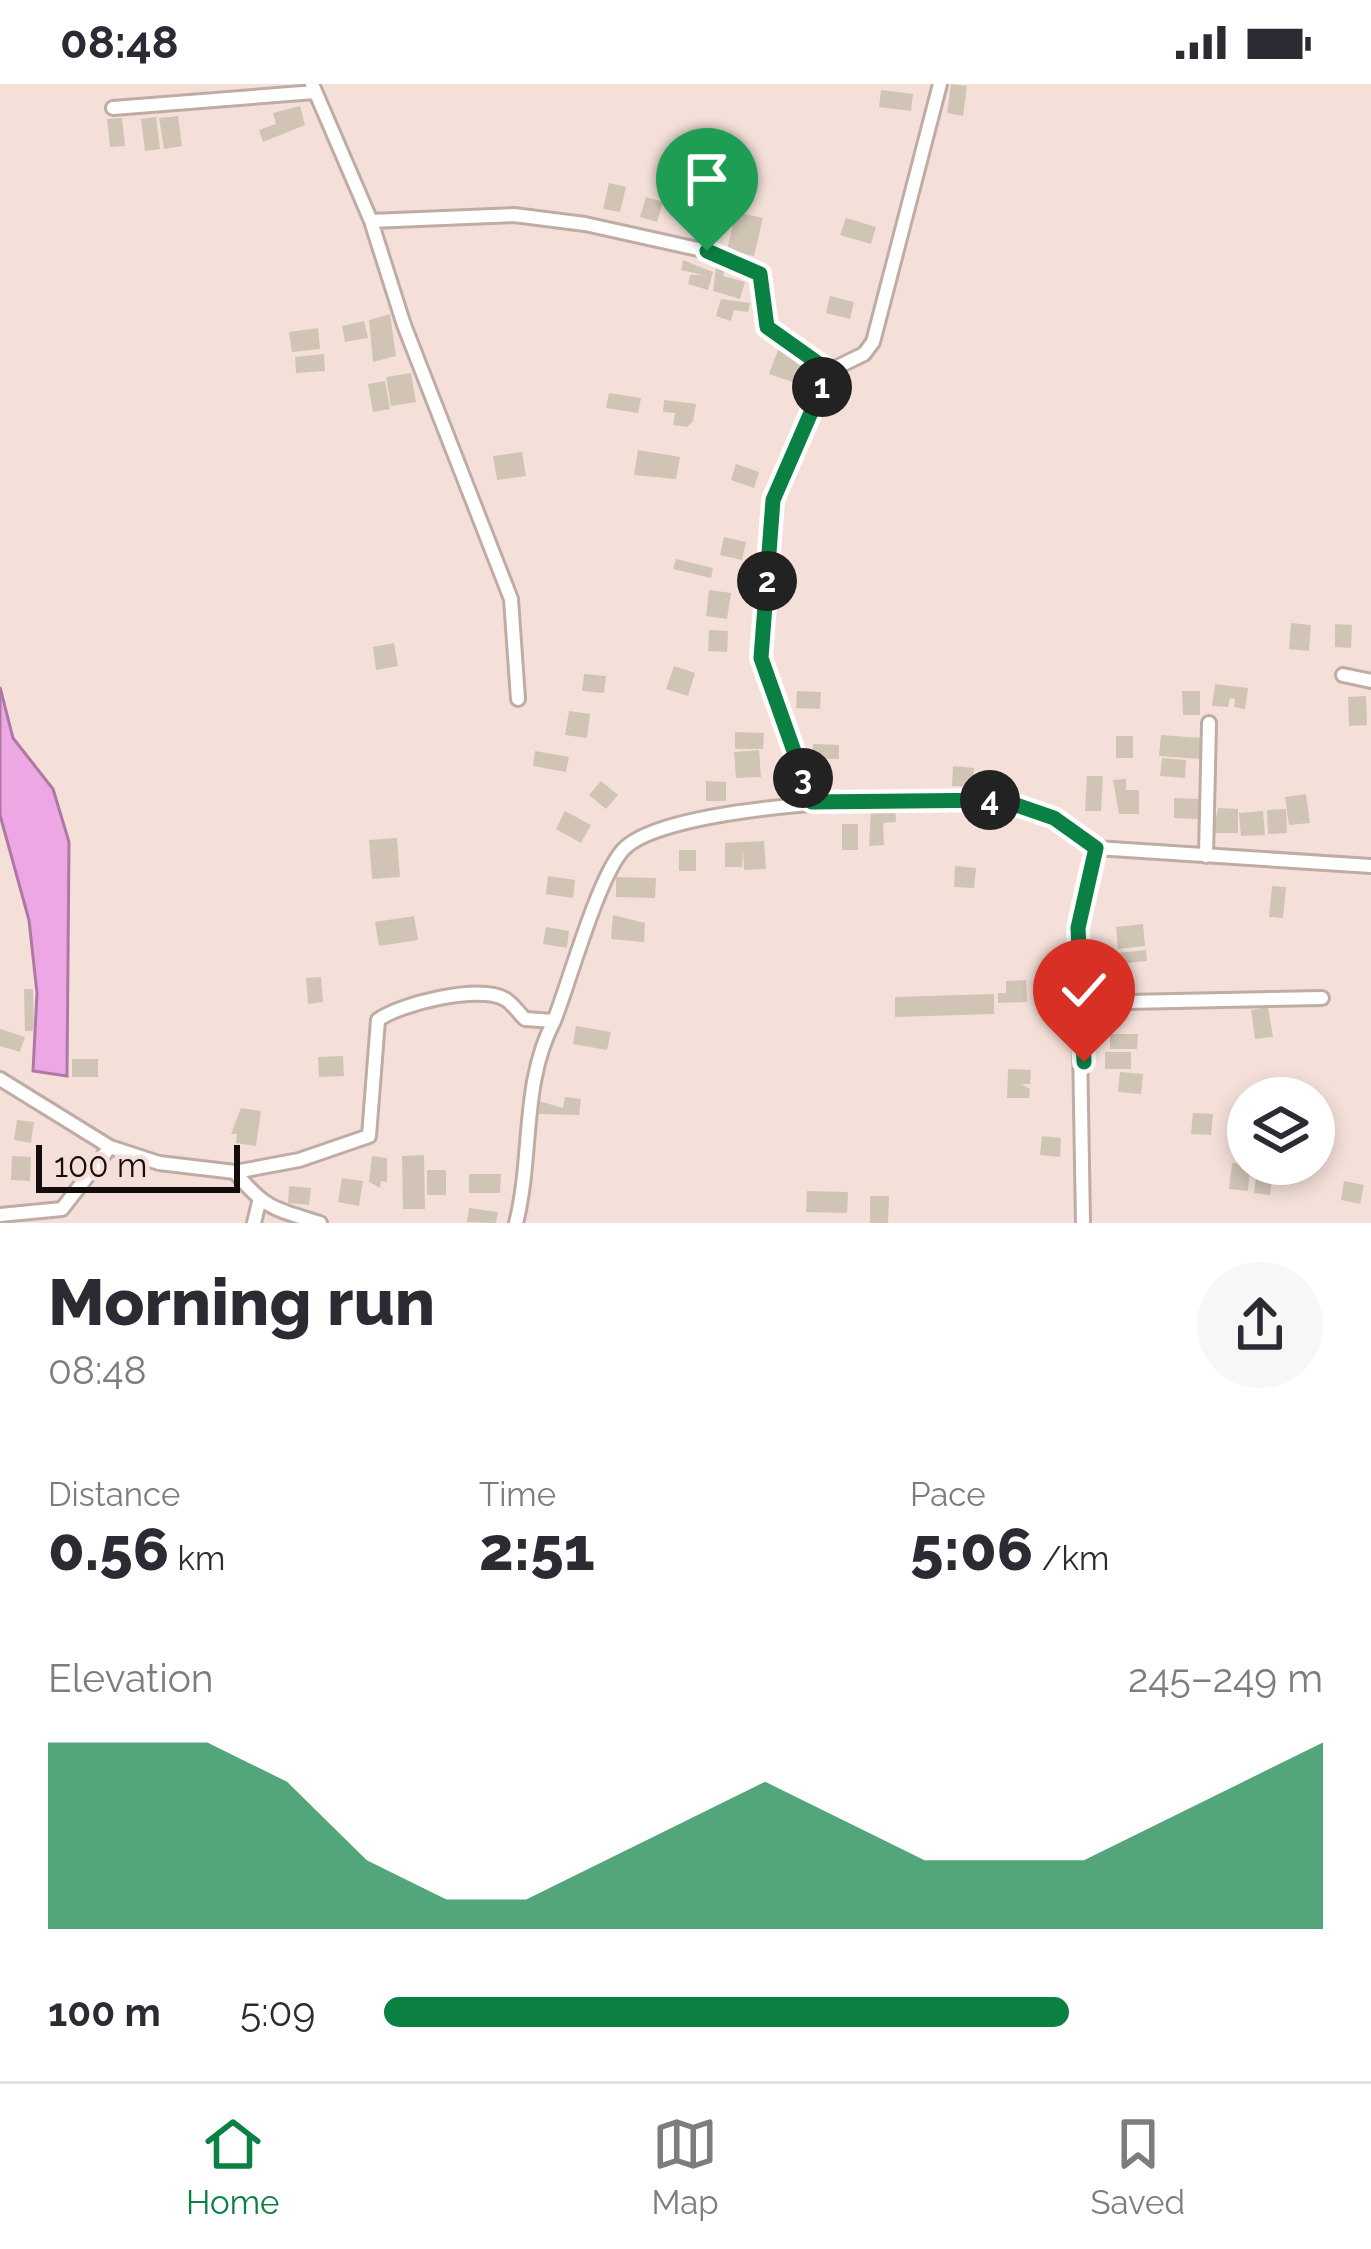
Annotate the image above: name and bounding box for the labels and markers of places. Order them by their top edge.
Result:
pin [656,128,758,251]
pin: 1 [792,357,852,417]
pin: 2 [737,551,797,611]
pin: 3 [773,748,833,808]
pin: 4 [960,770,1020,830]
pin [1033,939,1135,1062]

